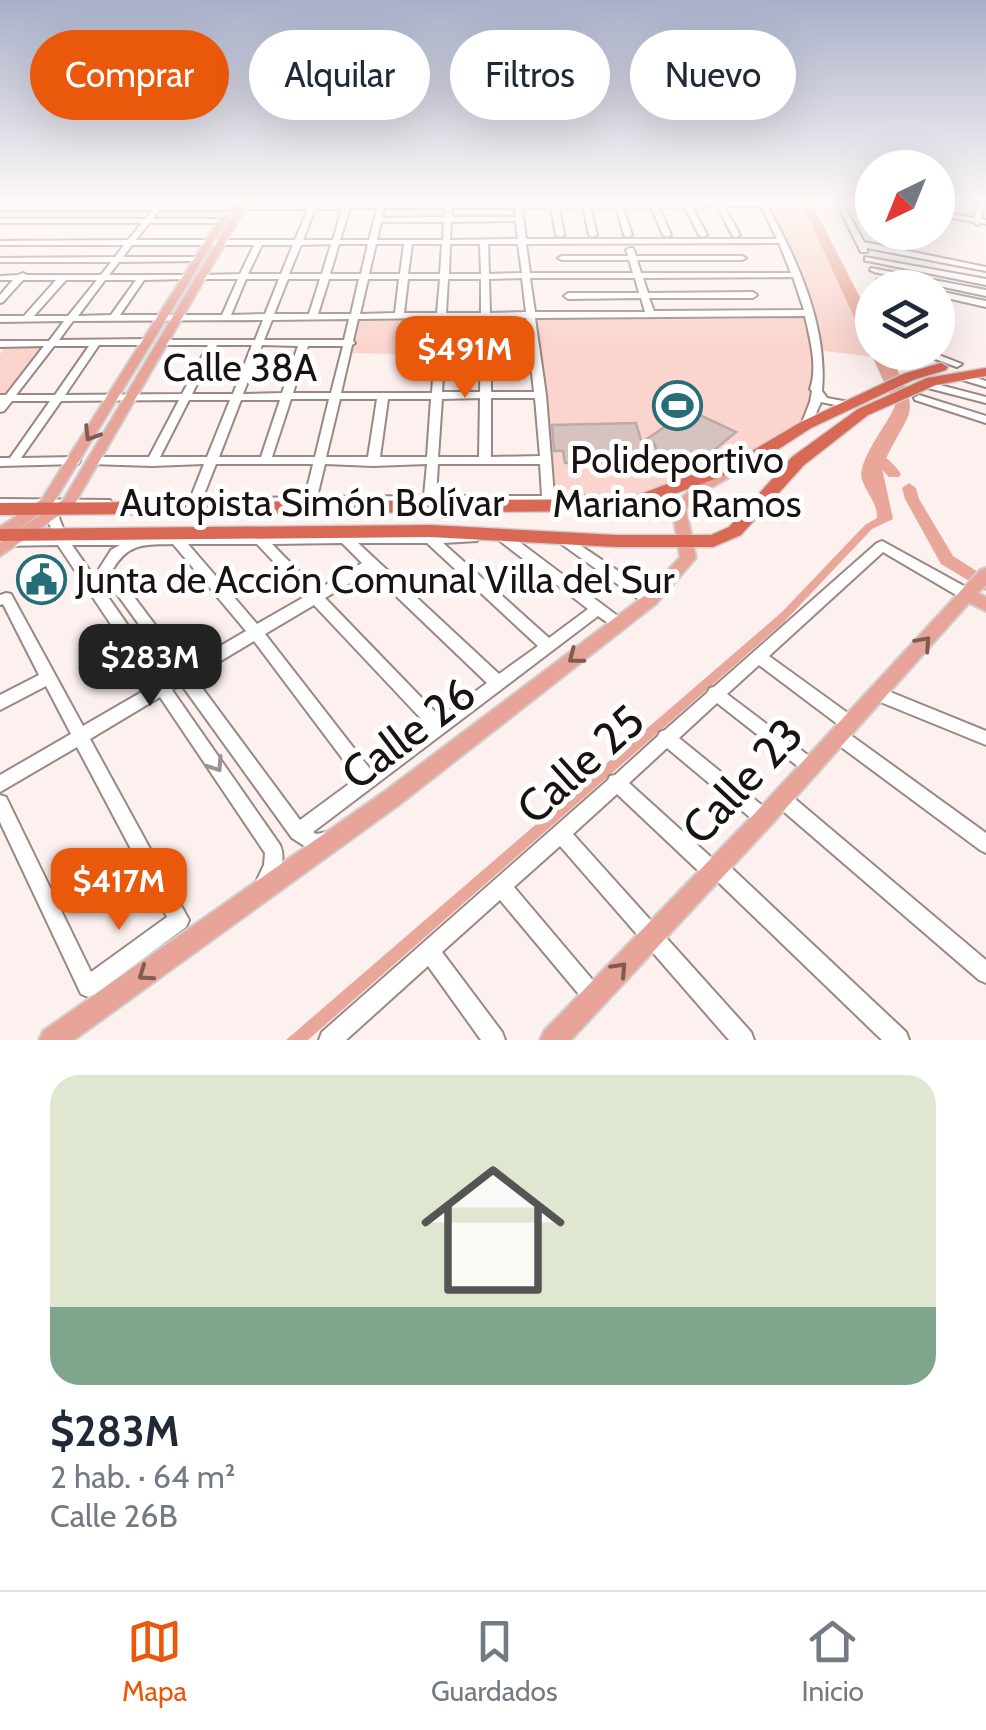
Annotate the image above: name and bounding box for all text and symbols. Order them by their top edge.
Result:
chip: Comprar [30,30,229,120]
chip: Alquilar [249,30,430,120]
chip: Filtros [450,30,610,120]
chip: Nuevo [630,30,796,120]
north arrow [855,150,955,250]
map controls [855,150,955,370]
button: layers [855,270,955,370]
pin: $491M [395,316,535,401]
text: $491M [418,329,512,368]
street label: Calle 38A [163,344,318,391]
sports icon: Polideportivo Mariano Ramos [651,379,703,431]
one-way arrow [84,423,103,441]
place label: Polideportivo Mariano Ramos [553,436,801,527]
street label: Autopista Simón Bolívar [120,479,504,526]
public building icon: Junta de Acción Comunal Villa del Sur [15,553,67,605]
place label: Junta de Acción Comunal Villa del Sur [75,556,674,603]
pin: $283M [80,624,220,709]
one-way arrow [913,636,931,655]
text: $283M [101,637,199,676]
one-way arrow [569,645,587,663]
street label: Calle 26 [331,666,485,800]
street label: Calle 25 [506,693,654,835]
street label: Calle 23 [671,707,813,855]
one-way arrow [204,754,222,773]
pin: $417M [49,848,189,933]
text: $417M [73,861,165,900]
one-way arrow [137,962,156,980]
one-way arrow [608,962,626,981]
icon: home [403,1140,583,1320]
text: $283M [50,1405,180,1457]
text: 2 hab. · 64 m² [50,1457,235,1496]
text: Calle 26B [50,1496,178,1535]
tab: Mapa [122,1614,187,1708]
tab: Guardados [431,1614,558,1708]
tab: Inicio [802,1614,864,1708]

